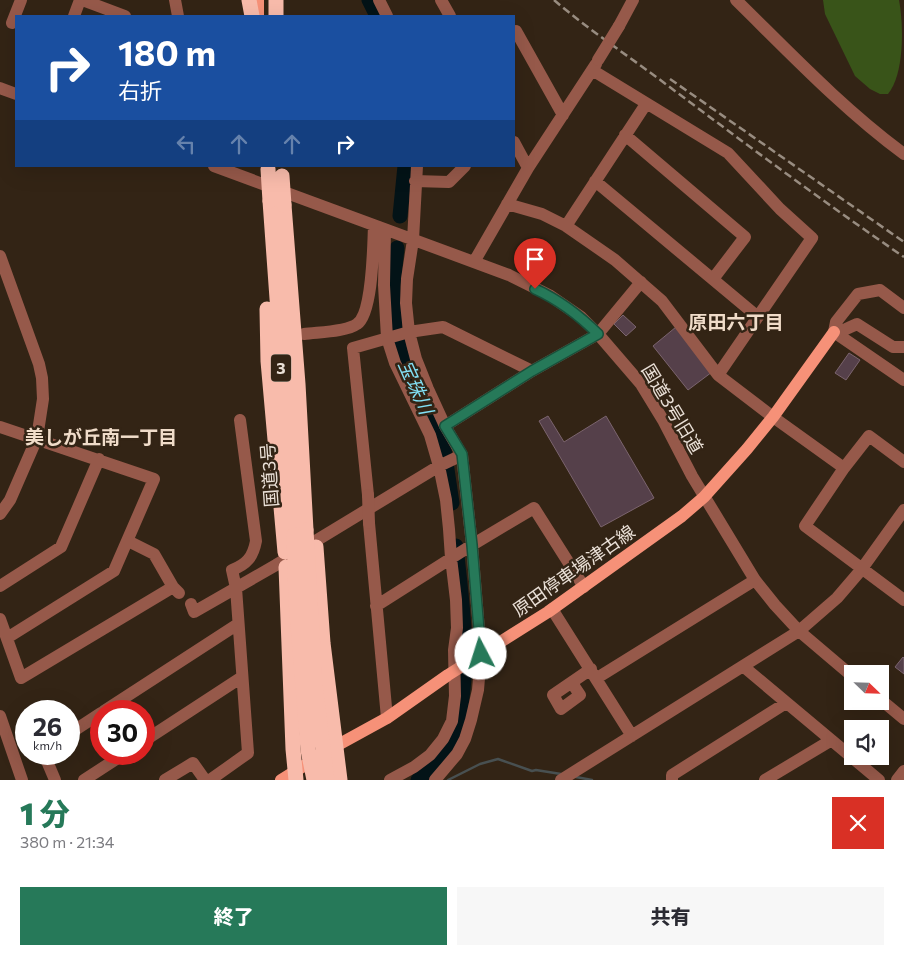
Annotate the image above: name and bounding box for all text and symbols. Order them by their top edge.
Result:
text: 180 m [118,30,216,73]
icon: right [35,35,100,100]
text: 右折 [118,77,162,104]
icon: left [172,130,200,158]
icon: ahead [225,130,253,158]
icon: ahead [278,130,306,158]
icon: right [331,130,359,158]
pin [514,238,556,289]
icon: arrive [521,245,549,273]
district label: 原田六丁目 [688,310,784,333]
road number: 3 [271,354,291,382]
water label: 宝珠川 [394,356,439,419]
street label: 国道3号旧道 [638,360,708,457]
district label: 美しが丘南一丁目 [25,425,177,448]
street label: 国道3号 [256,442,282,508]
street label: 原田停車場津古線 [508,520,639,620]
position arrow [454,627,506,679]
north arrow [844,665,889,710]
map controls [844,665,889,765]
speed limit sign: 30 [90,700,155,765]
text: 26 [33,711,62,741]
button: sound [844,720,889,765]
text: km/h [33,738,62,752]
text: 1 分 [20,794,70,831]
button: close [832,797,884,849]
text: 380 m · 21:34 [20,832,114,851]
button: 終了 [20,887,447,945]
button: 共有 [457,887,884,945]

